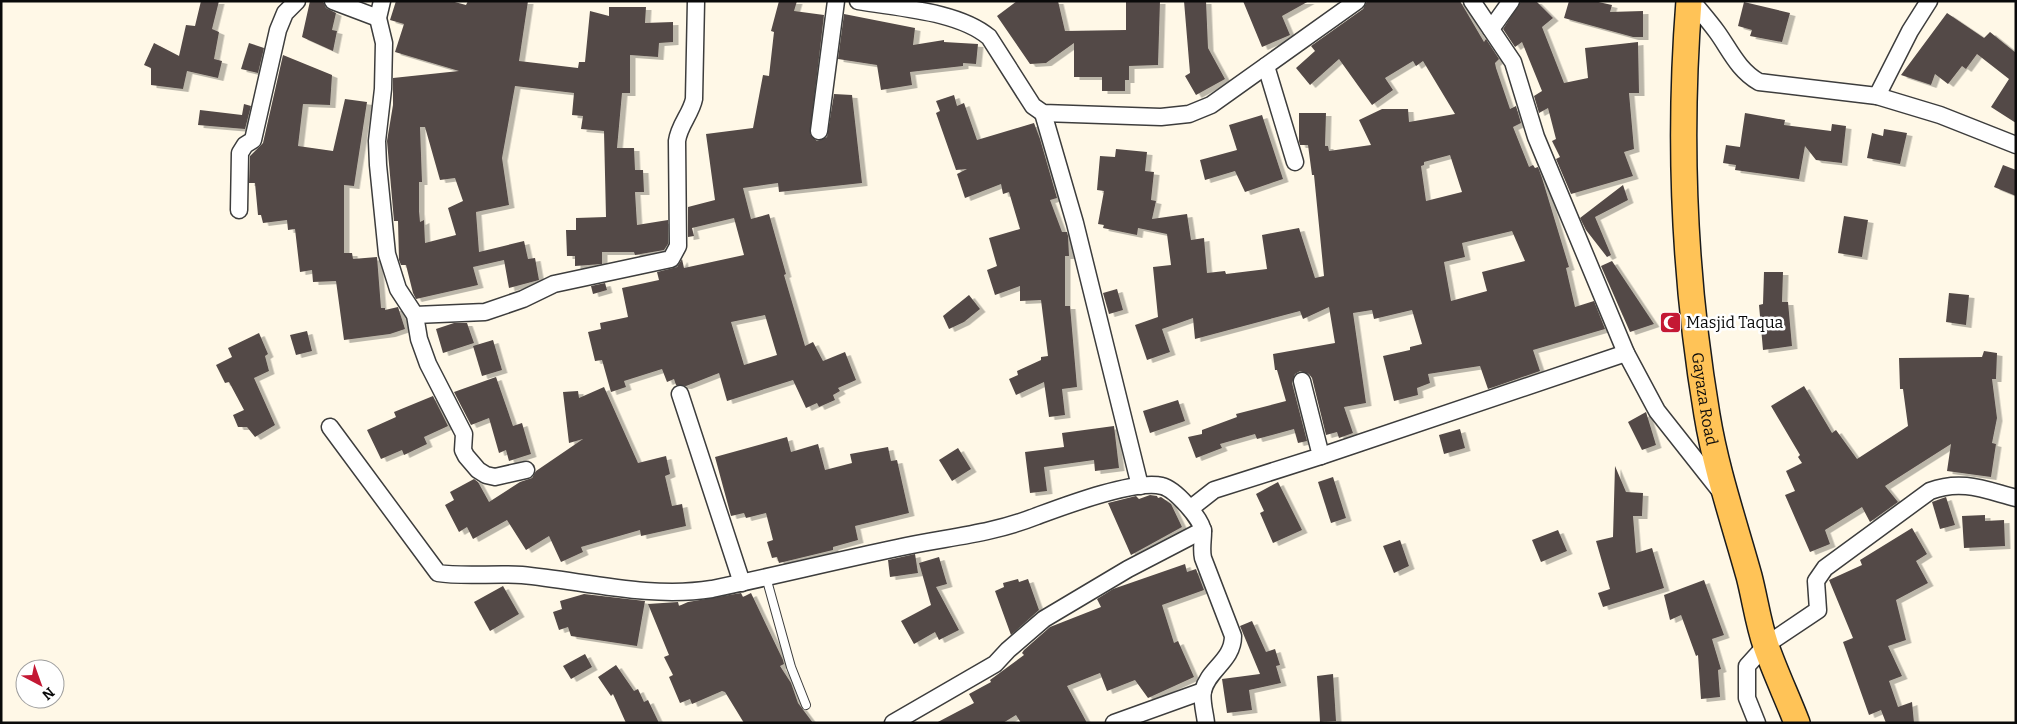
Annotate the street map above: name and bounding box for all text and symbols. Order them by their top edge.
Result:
mosque icon: Masjid Taqua [1658,310,1682,334]
place label: Masjid Taqua [1686,313,1784,332]
street label: Gayaza Road [1688,351,1722,448]
north arrow [15,659,65,709]
text: N [38,683,58,704]

